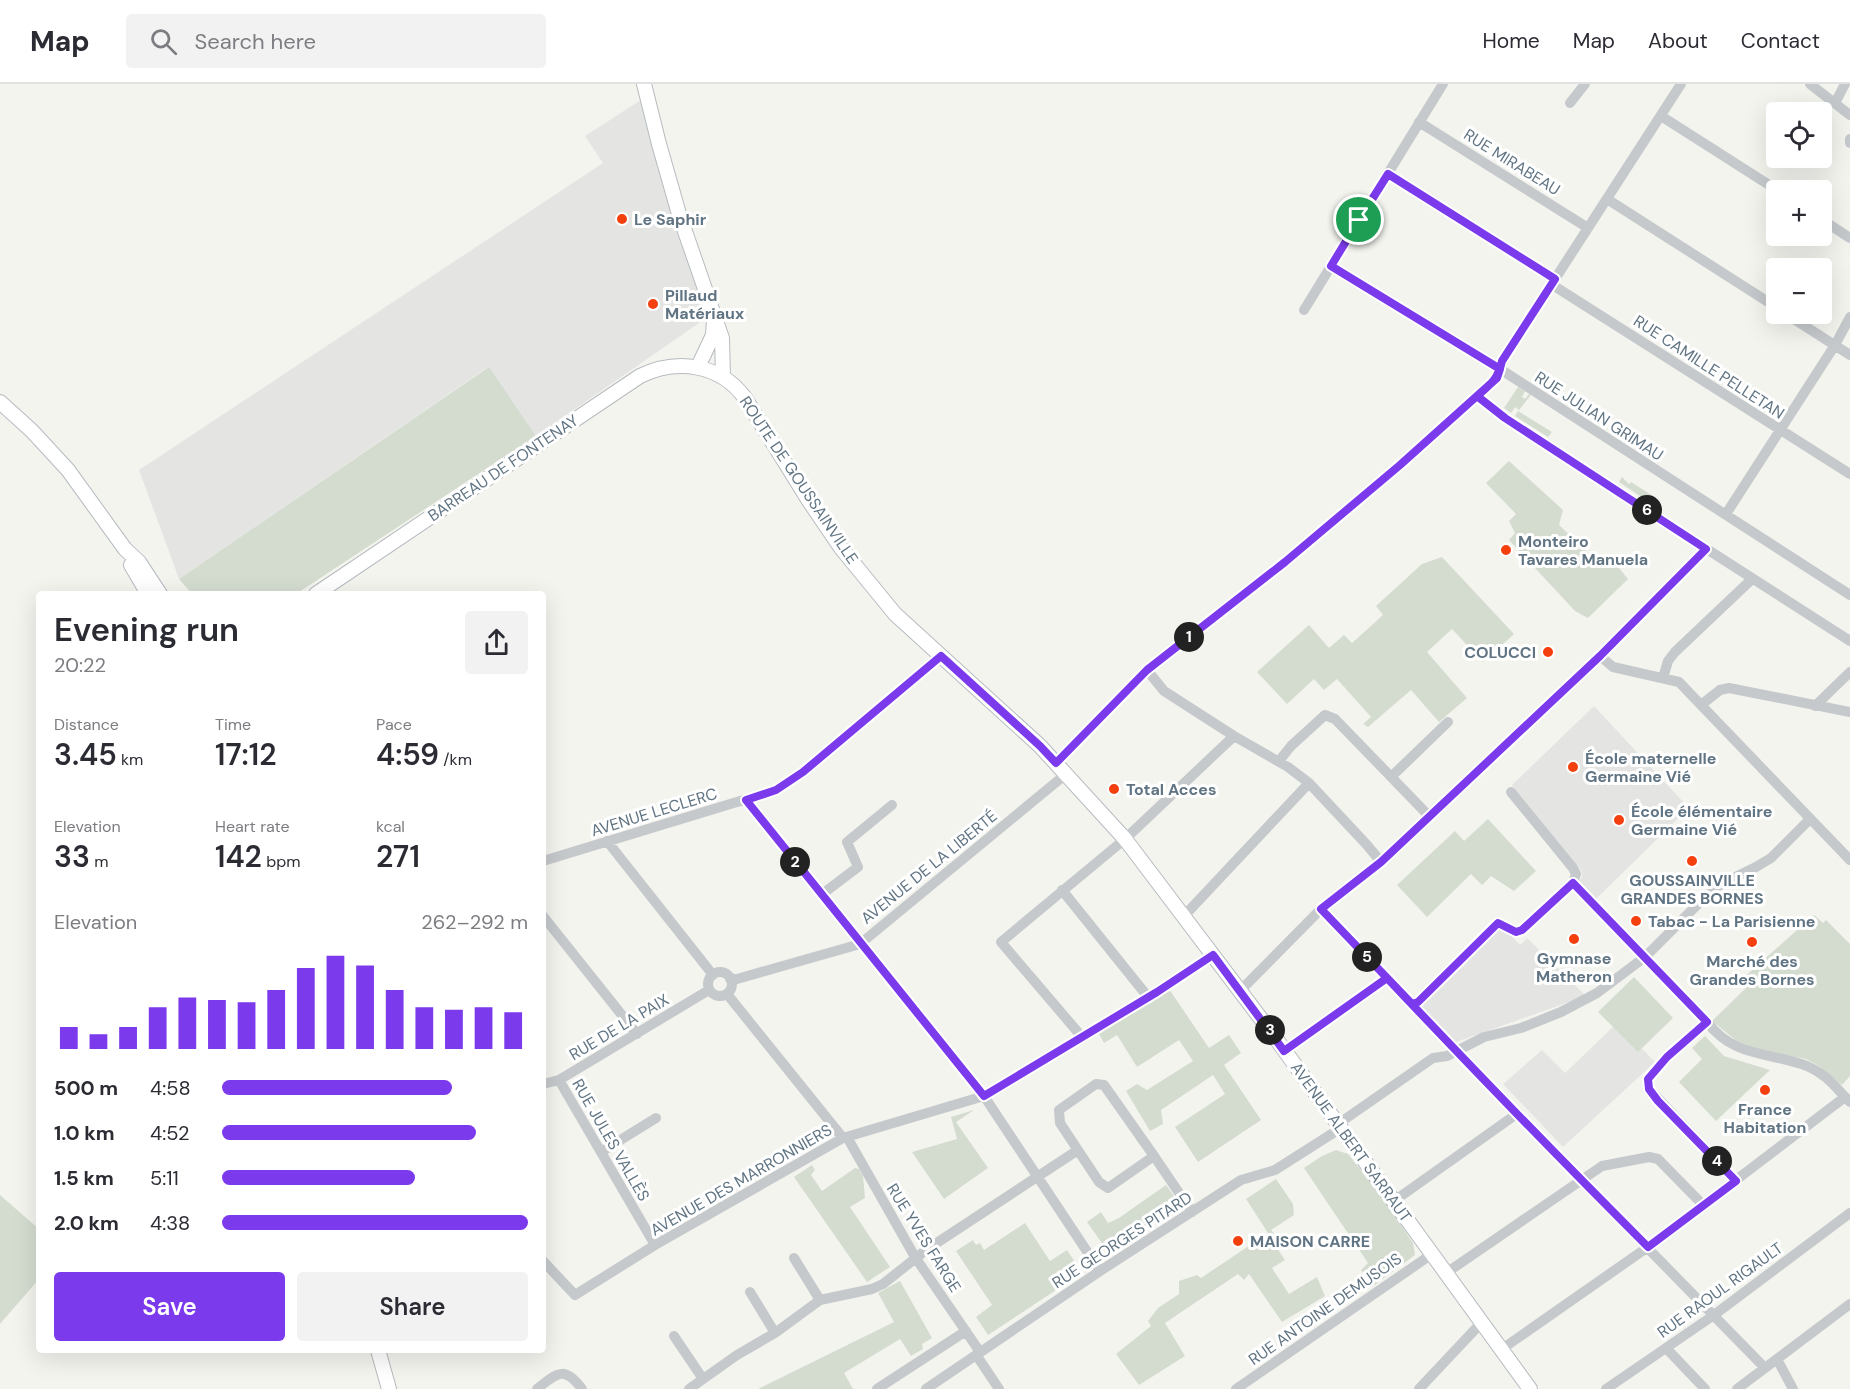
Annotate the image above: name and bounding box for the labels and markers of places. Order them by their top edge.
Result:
pin [1333,194,1384,245]
place label: Le Saphir [634,209,707,230]
marker: Le Saphir [615,212,629,226]
place label: Pillaud Matériaux [665,285,744,324]
marker: Pillaud Matériaux [646,297,660,311]
pin: 6 [1632,495,1662,525]
place label: Monteiro Tavares Manuela [1518,531,1648,570]
marker: Monteiro Tavares Manuela [1499,543,1513,557]
pin: 1 [1174,622,1204,652]
place label: COLUCCI [1464,642,1536,663]
marker: COLUCCI [1541,645,1555,659]
place label: École maternelle Germaine Vié [1585,748,1716,787]
marker: École maternelle Germaine Vié [1566,760,1580,774]
place label: Total Acces [1126,779,1216,800]
marker: Total Acces [1107,782,1121,796]
place label: École élémentaire Germaine Vié [1631,801,1772,840]
marker: École élémentaire Germaine Vié [1612,813,1626,827]
pin: 2 [780,847,810,877]
marker: GOUSSAINVILLE GRANDES BORNES [1685,854,1699,868]
place label: GOUSSAINVILLE GRANDES BORNES [1620,870,1764,909]
place label: Tabac - La Parisienne [1648,911,1815,932]
marker: Tabac - La Parisienne [1629,914,1643,928]
marker: Gymnase Matheron [1567,932,1581,946]
marker: Marché des Grandes Bornes [1745,935,1759,949]
pin: 5 [1352,942,1382,972]
place label: Gymnase Matheron [1536,948,1612,987]
place label: Marché des Grandes Bornes [1689,951,1815,990]
pin: 3 [1255,1015,1285,1045]
marker: France Habitation [1758,1083,1772,1097]
place label: France Habitation [1724,1099,1806,1138]
pin: 4 [1702,1146,1732,1176]
place label: MAISON CARRE [1250,1231,1370,1252]
marker: MAISON CARRE [1231,1234,1245,1248]

